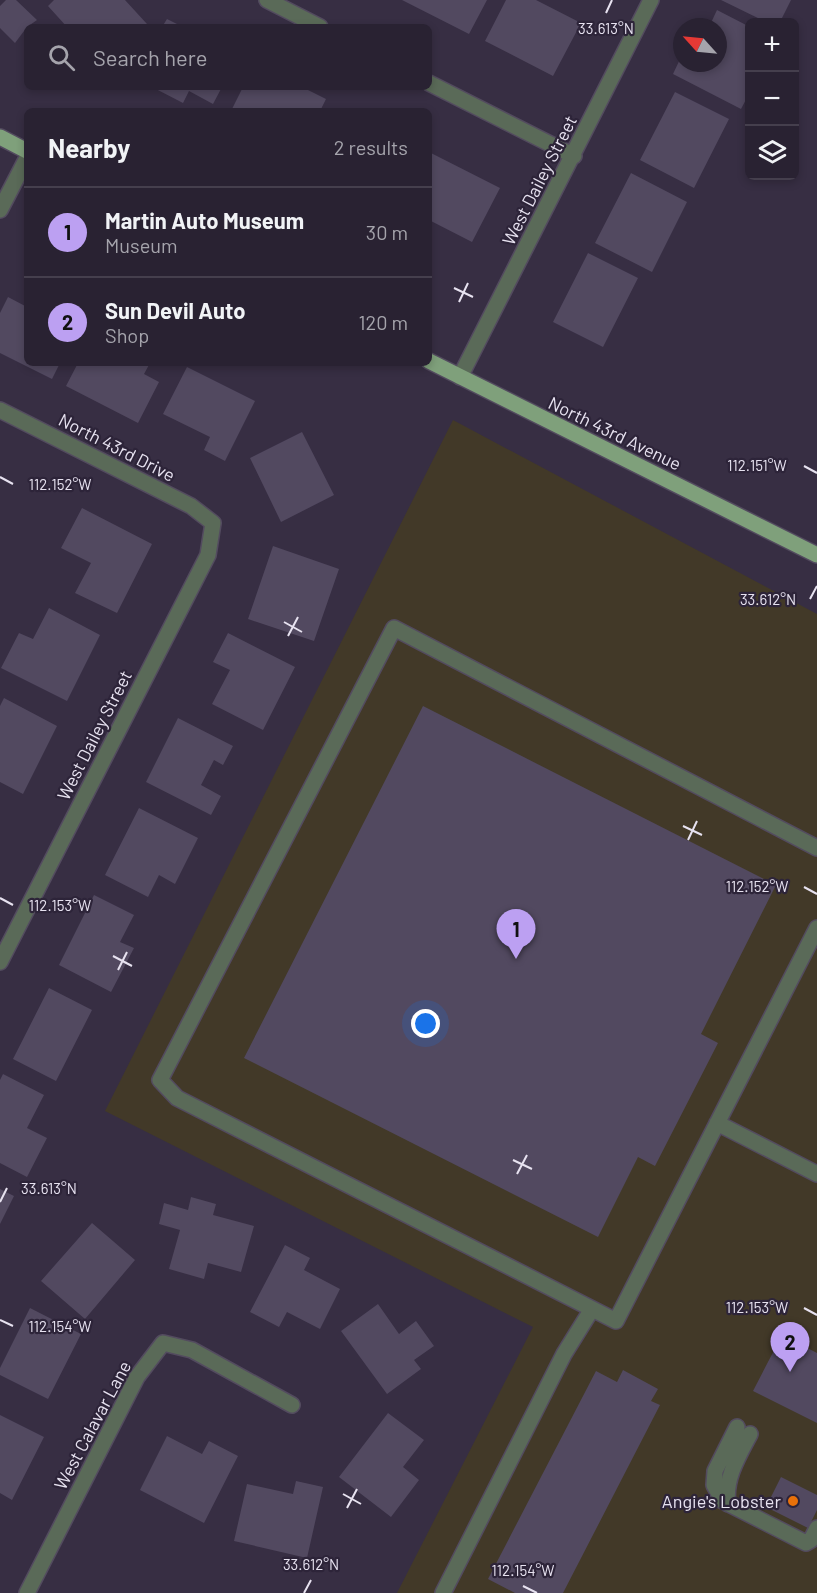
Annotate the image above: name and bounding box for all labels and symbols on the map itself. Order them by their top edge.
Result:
north arrow [673,18,727,72]
text: 33.613°N [578,19,634,37]
street label: West Dailey Street [497,112,581,248]
street label: North 43rd Avenue [545,391,685,475]
street label: North 43rd Drive [55,408,179,486]
text: 112.151°W [727,456,787,474]
text: 112.152°W [29,475,91,493]
text: 33.612°N [740,590,796,608]
street label: West Dailey Street [52,667,136,803]
text: 112.152°W [726,877,788,895]
text: 112.153°W [29,896,91,914]
pin: 1 [496,910,536,959]
your location [411,1009,440,1038]
text: 33.613°N [21,1179,77,1197]
text: 112.153°W [726,1298,788,1316]
text: 112.154°W [29,1317,91,1335]
pin: 2 [770,1322,810,1372]
street label: West Calavar Lane [49,1357,135,1493]
place label: Angie's Lobster [662,1490,781,1512]
marker: Angie's Lobster [786,1494,800,1508]
text: 33.612°N [283,1555,339,1573]
text: 112.154°W [492,1561,554,1579]

